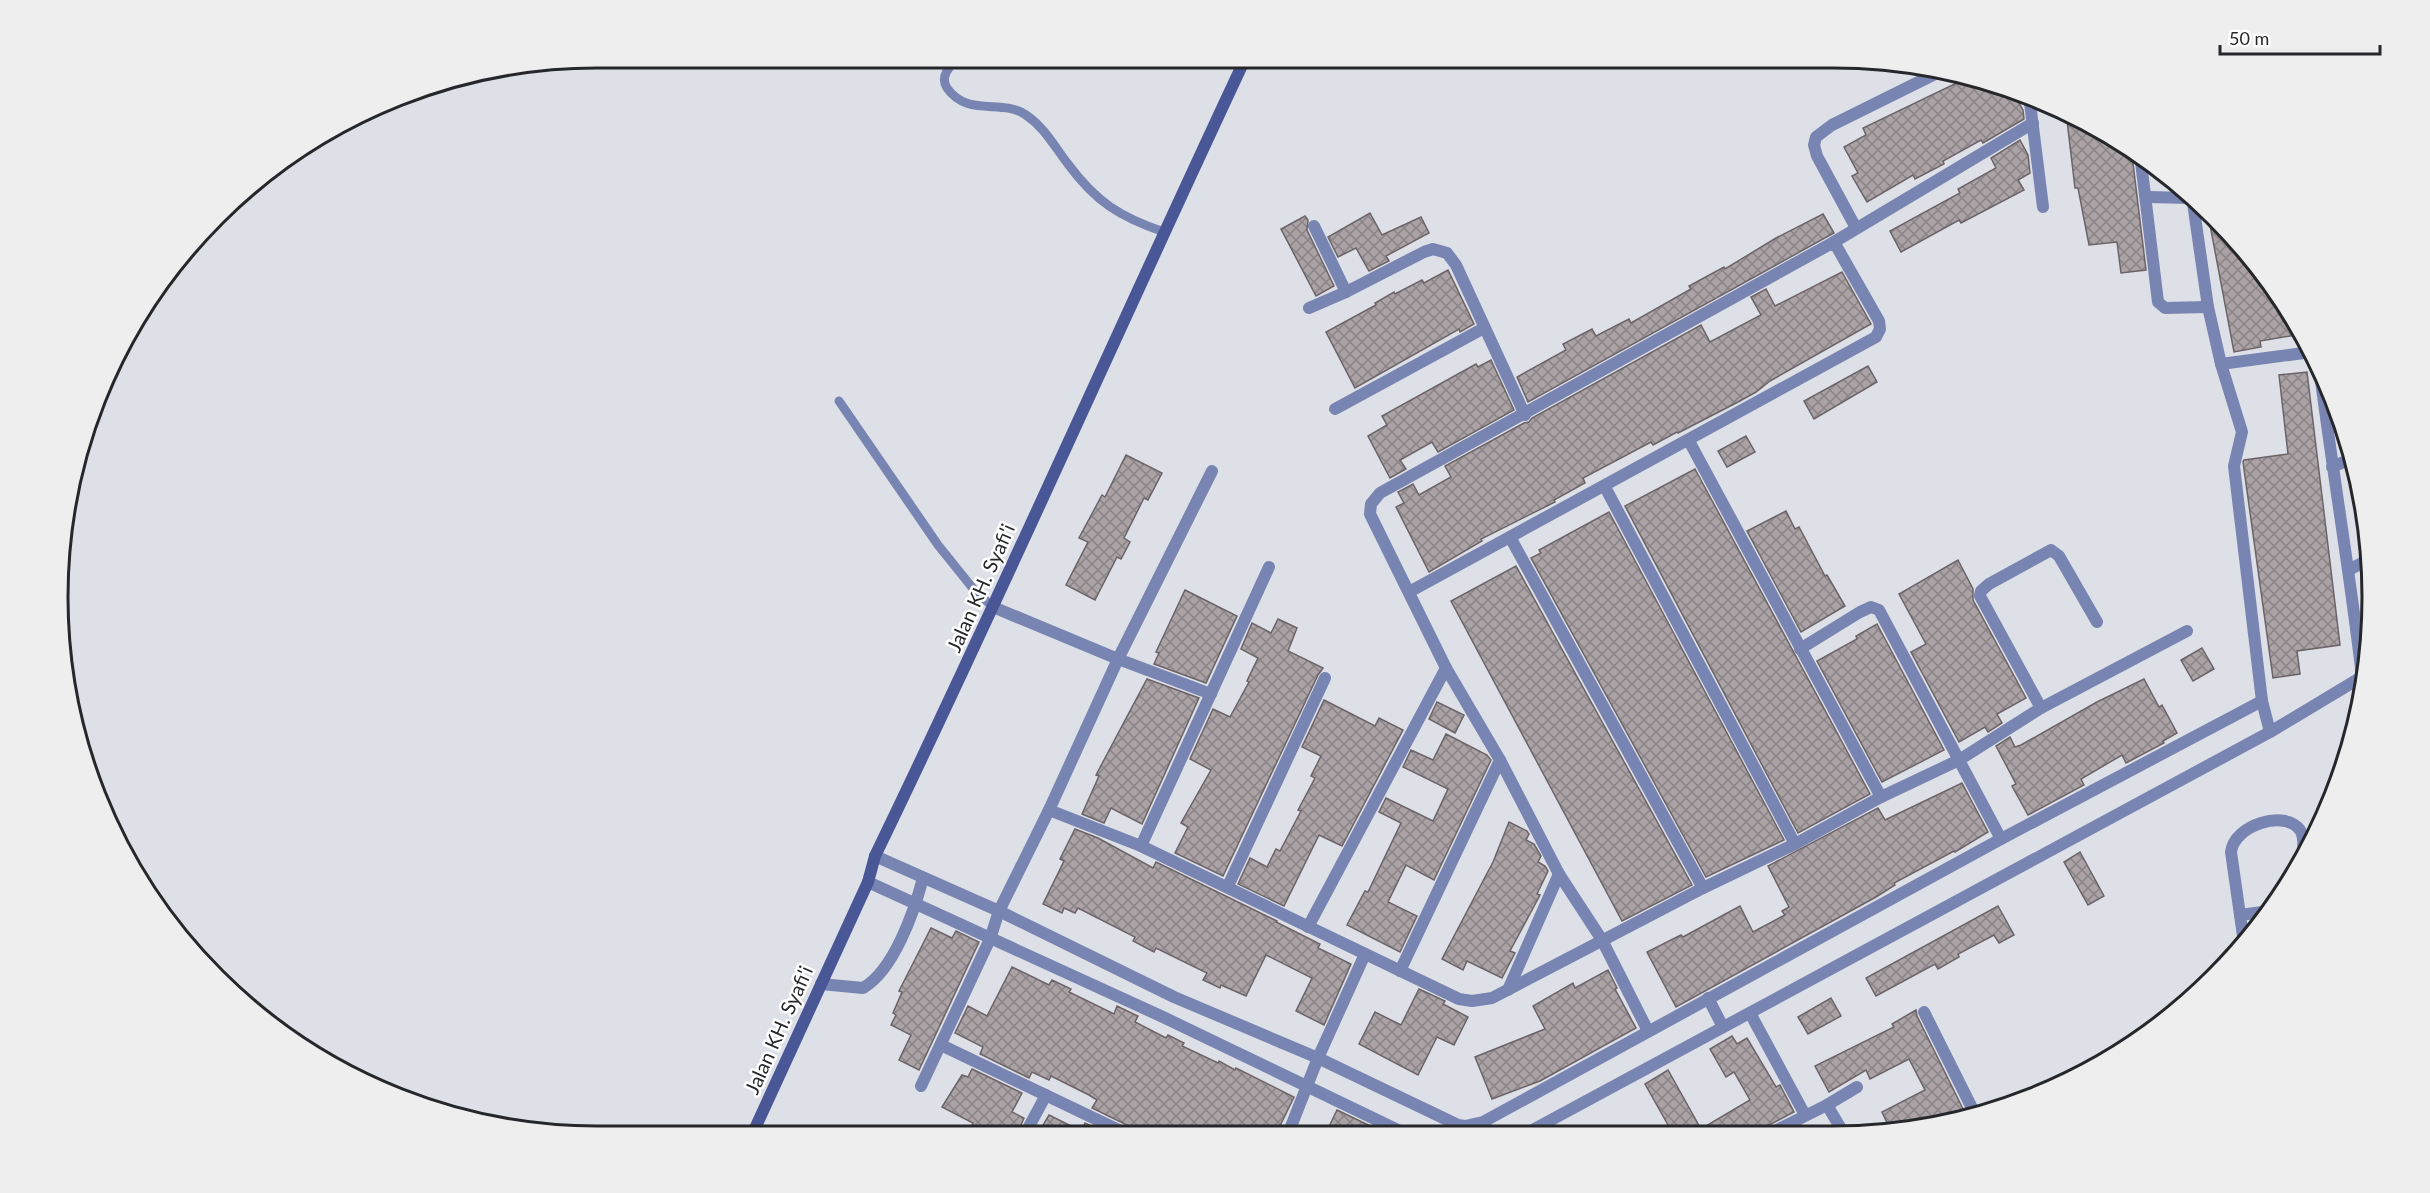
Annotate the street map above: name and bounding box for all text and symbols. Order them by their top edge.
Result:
scale bar [2220,18,2380,56]
text: 50 m [2229,27,2269,49]
street label: Jalan KH. Syafi'i [941,520,1019,655]
street label: Jalan KH. Syafi'i [739,962,817,1097]

